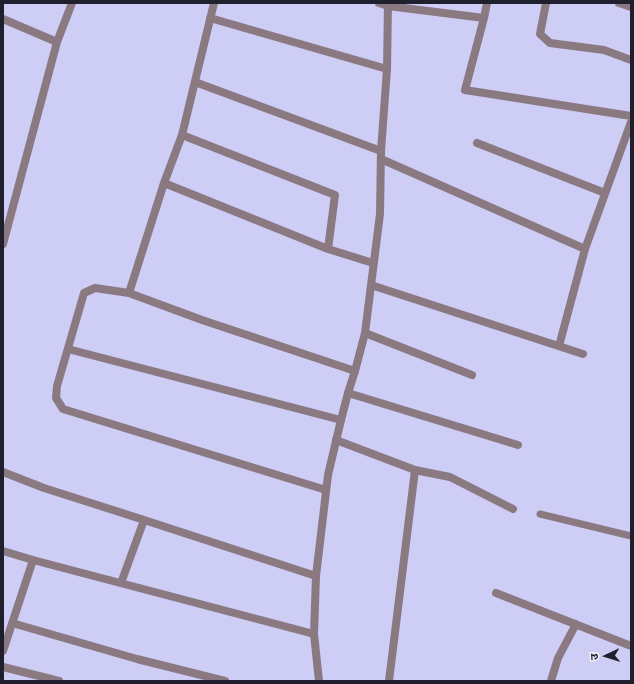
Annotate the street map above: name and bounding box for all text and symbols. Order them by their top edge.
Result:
north arrow [586,636,626,676]
text: उ [587,653,601,661]

